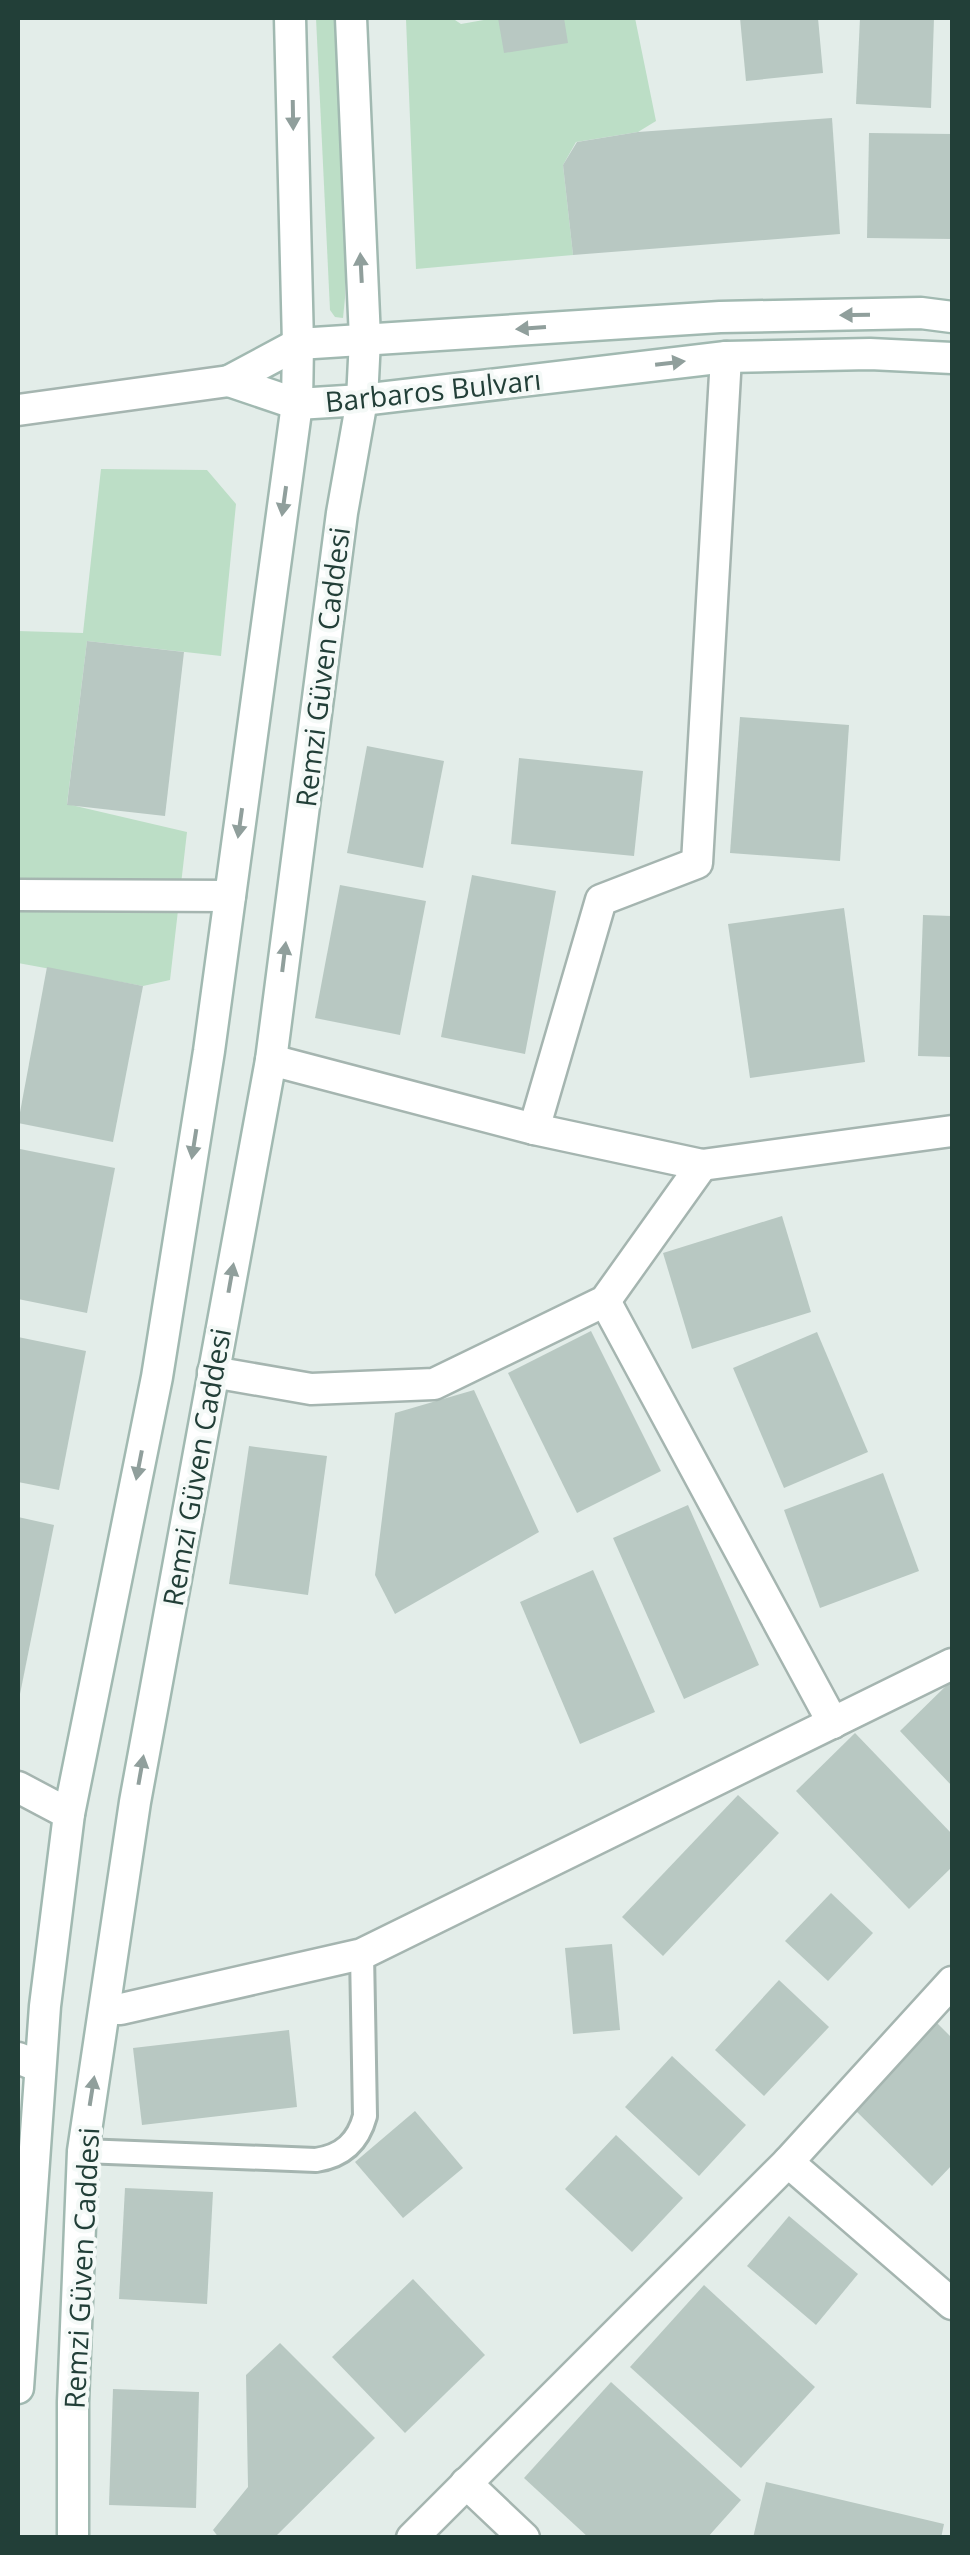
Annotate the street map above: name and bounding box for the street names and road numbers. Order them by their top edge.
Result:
street label: Barbaros Bulvarı [323,360,543,420]
street label: Remzi Güven Caddesi [286,525,358,809]
street label: Remzi Güven Caddesi [153,1325,239,1609]
street label: Remzi Güven Caddesi [55,2126,107,2410]

